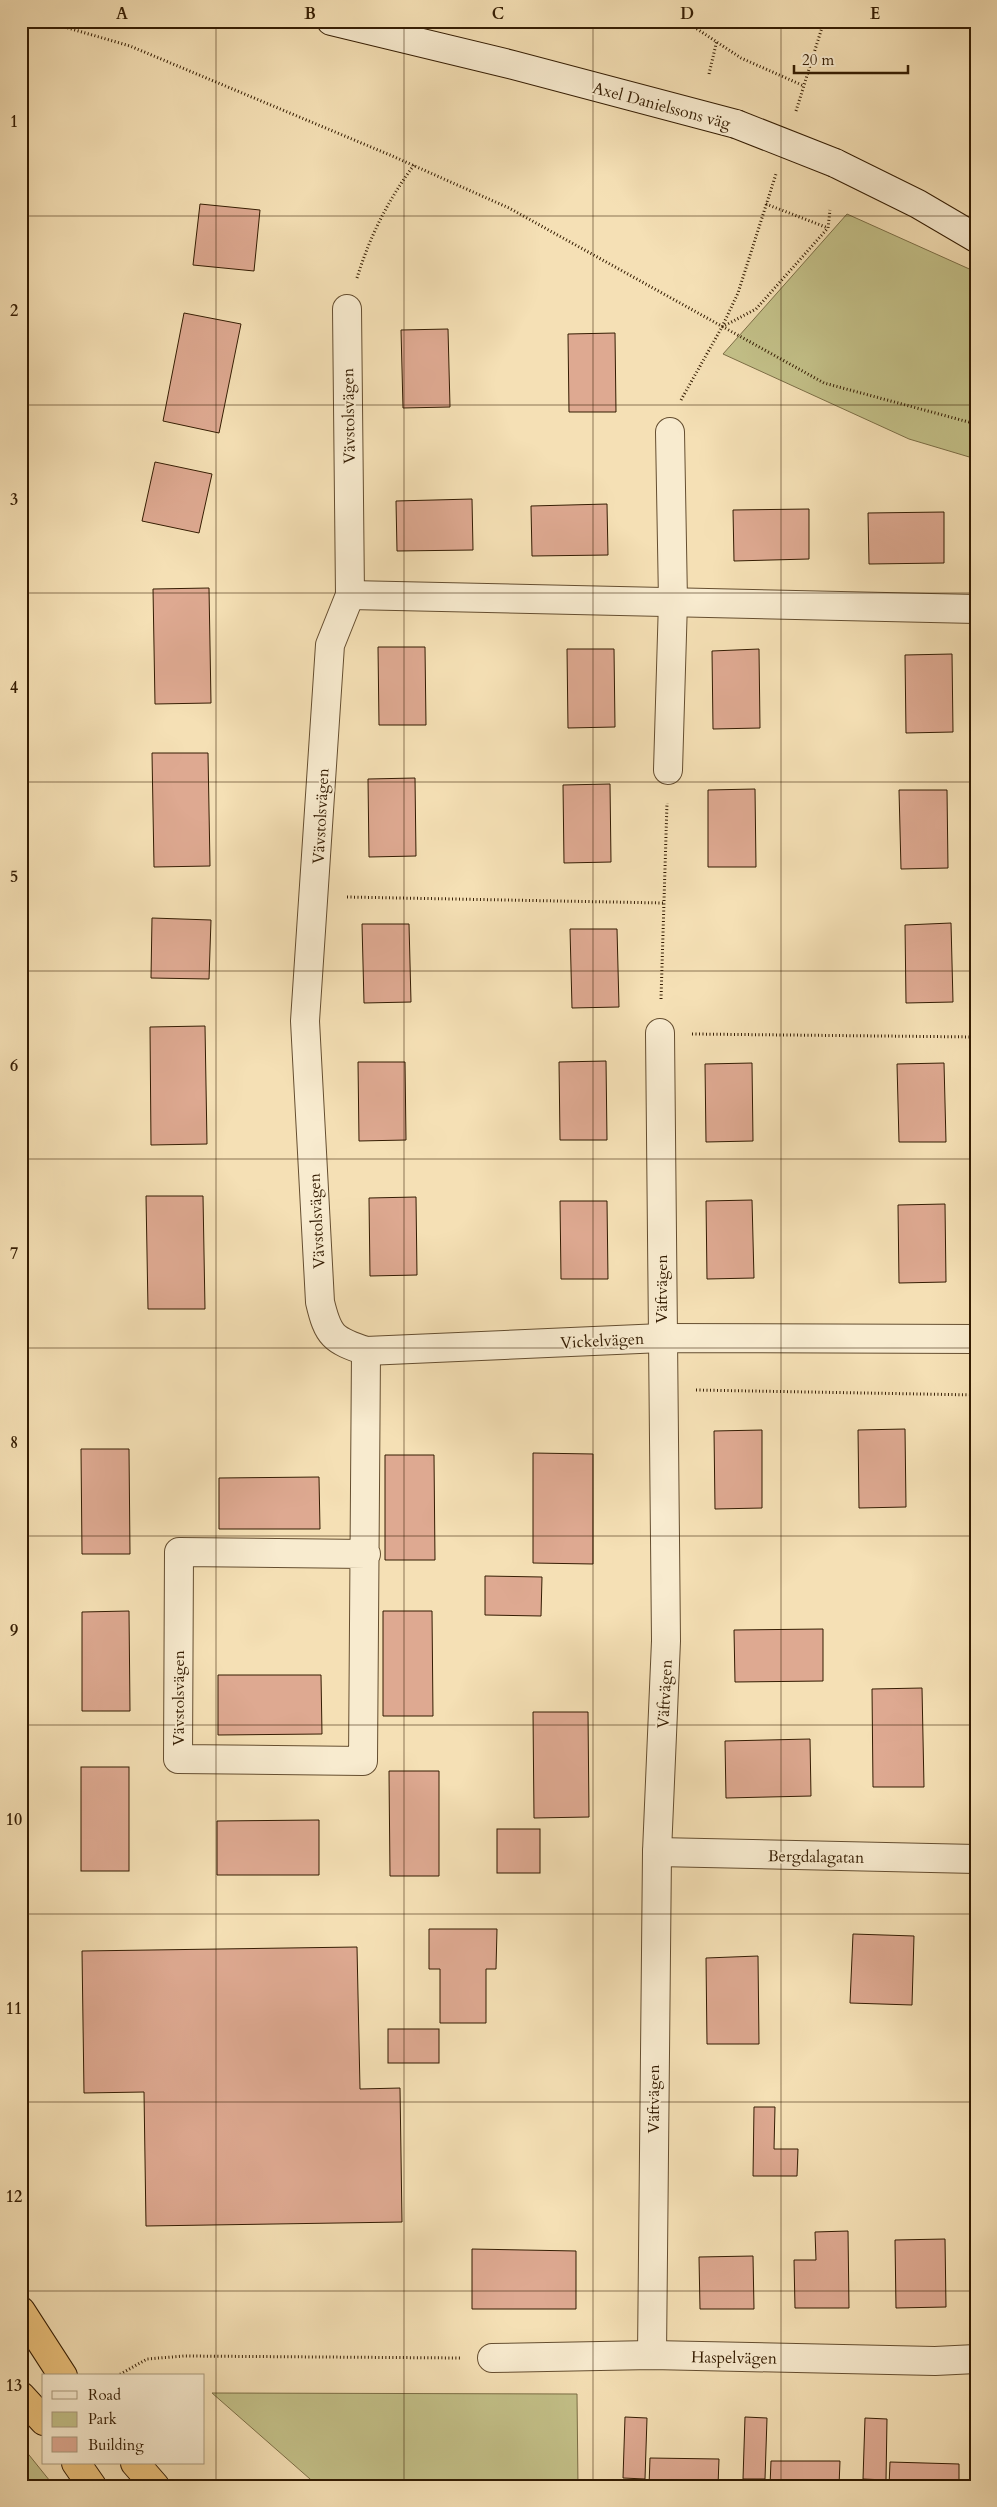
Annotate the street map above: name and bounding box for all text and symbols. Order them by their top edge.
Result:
text: A [116,3,128,25]
text: B [304,3,316,25]
text: C [492,3,504,25]
text: D [680,3,694,25]
text: E [870,3,880,25]
scale bar [794,42,908,74]
text: 20 m [802,50,834,70]
street label: Axel Danielssons väg [590,77,733,135]
text: 1 [10,111,18,133]
text: 2 [10,300,18,322]
street label: Vävstolsvägen [337,368,361,464]
text: 3 [10,489,18,511]
text: 4 [10,677,18,699]
street label: Vävstolsvägen [308,768,334,864]
text: 5 [10,866,18,888]
text: 6 [10,1055,18,1077]
street label: Vävstolsvägen [304,1173,330,1269]
text: 7 [10,1243,18,1265]
street label: Väftvägen [651,1254,673,1324]
street label: Vickelvägen [560,1328,645,1354]
text: 8 [10,1432,18,1454]
text: 9 [10,1620,18,1642]
street label: Vävstolsvägen [168,1650,190,1746]
street label: Väftvägen [652,1659,678,1729]
text: 10 [6,1809,22,1831]
street label: Bergdalagatan [768,1845,864,1869]
text: 11 [6,1998,22,2020]
street label: Väftvägen [643,2064,665,2134]
text: 12 [6,2186,22,2208]
street label: Haspelvägen [691,2346,777,2370]
legend [42,2374,205,2464]
text: 13 [6,2375,22,2397]
text: Road [88,2385,121,2405]
text: Park [88,2409,117,2429]
text: Building [88,2435,144,2455]

